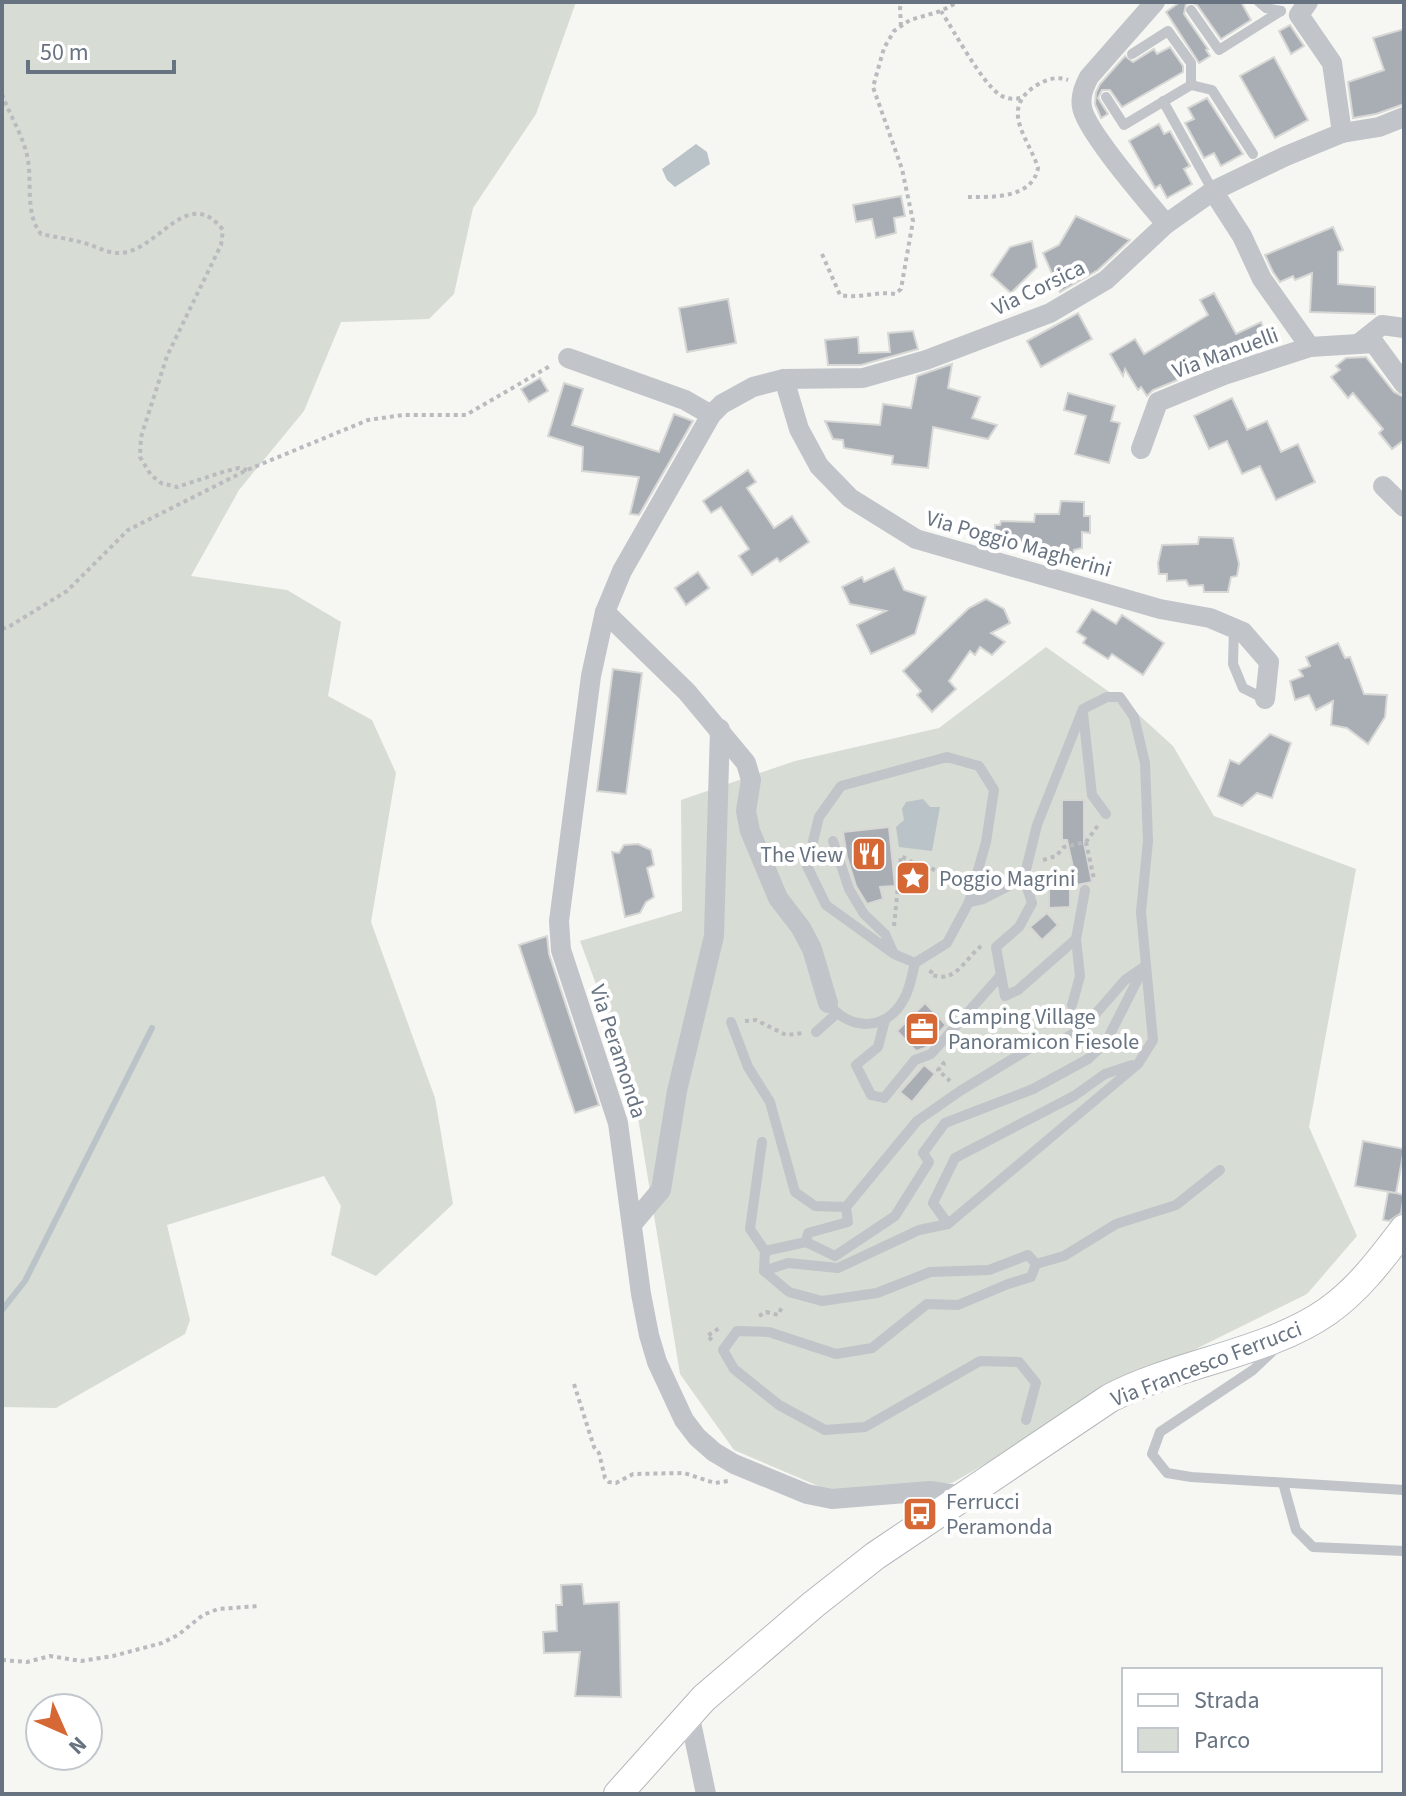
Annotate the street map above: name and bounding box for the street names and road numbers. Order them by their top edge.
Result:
street label: Via Corsica [987,252,1090,324]
street label: Via Manuelli [1168,319,1283,387]
street label: Via Poggio Magherini [922,502,1115,586]
street label: Via Peramonda [581,980,655,1122]
street label: Via Francesco Ferrucci [1106,1313,1306,1415]

